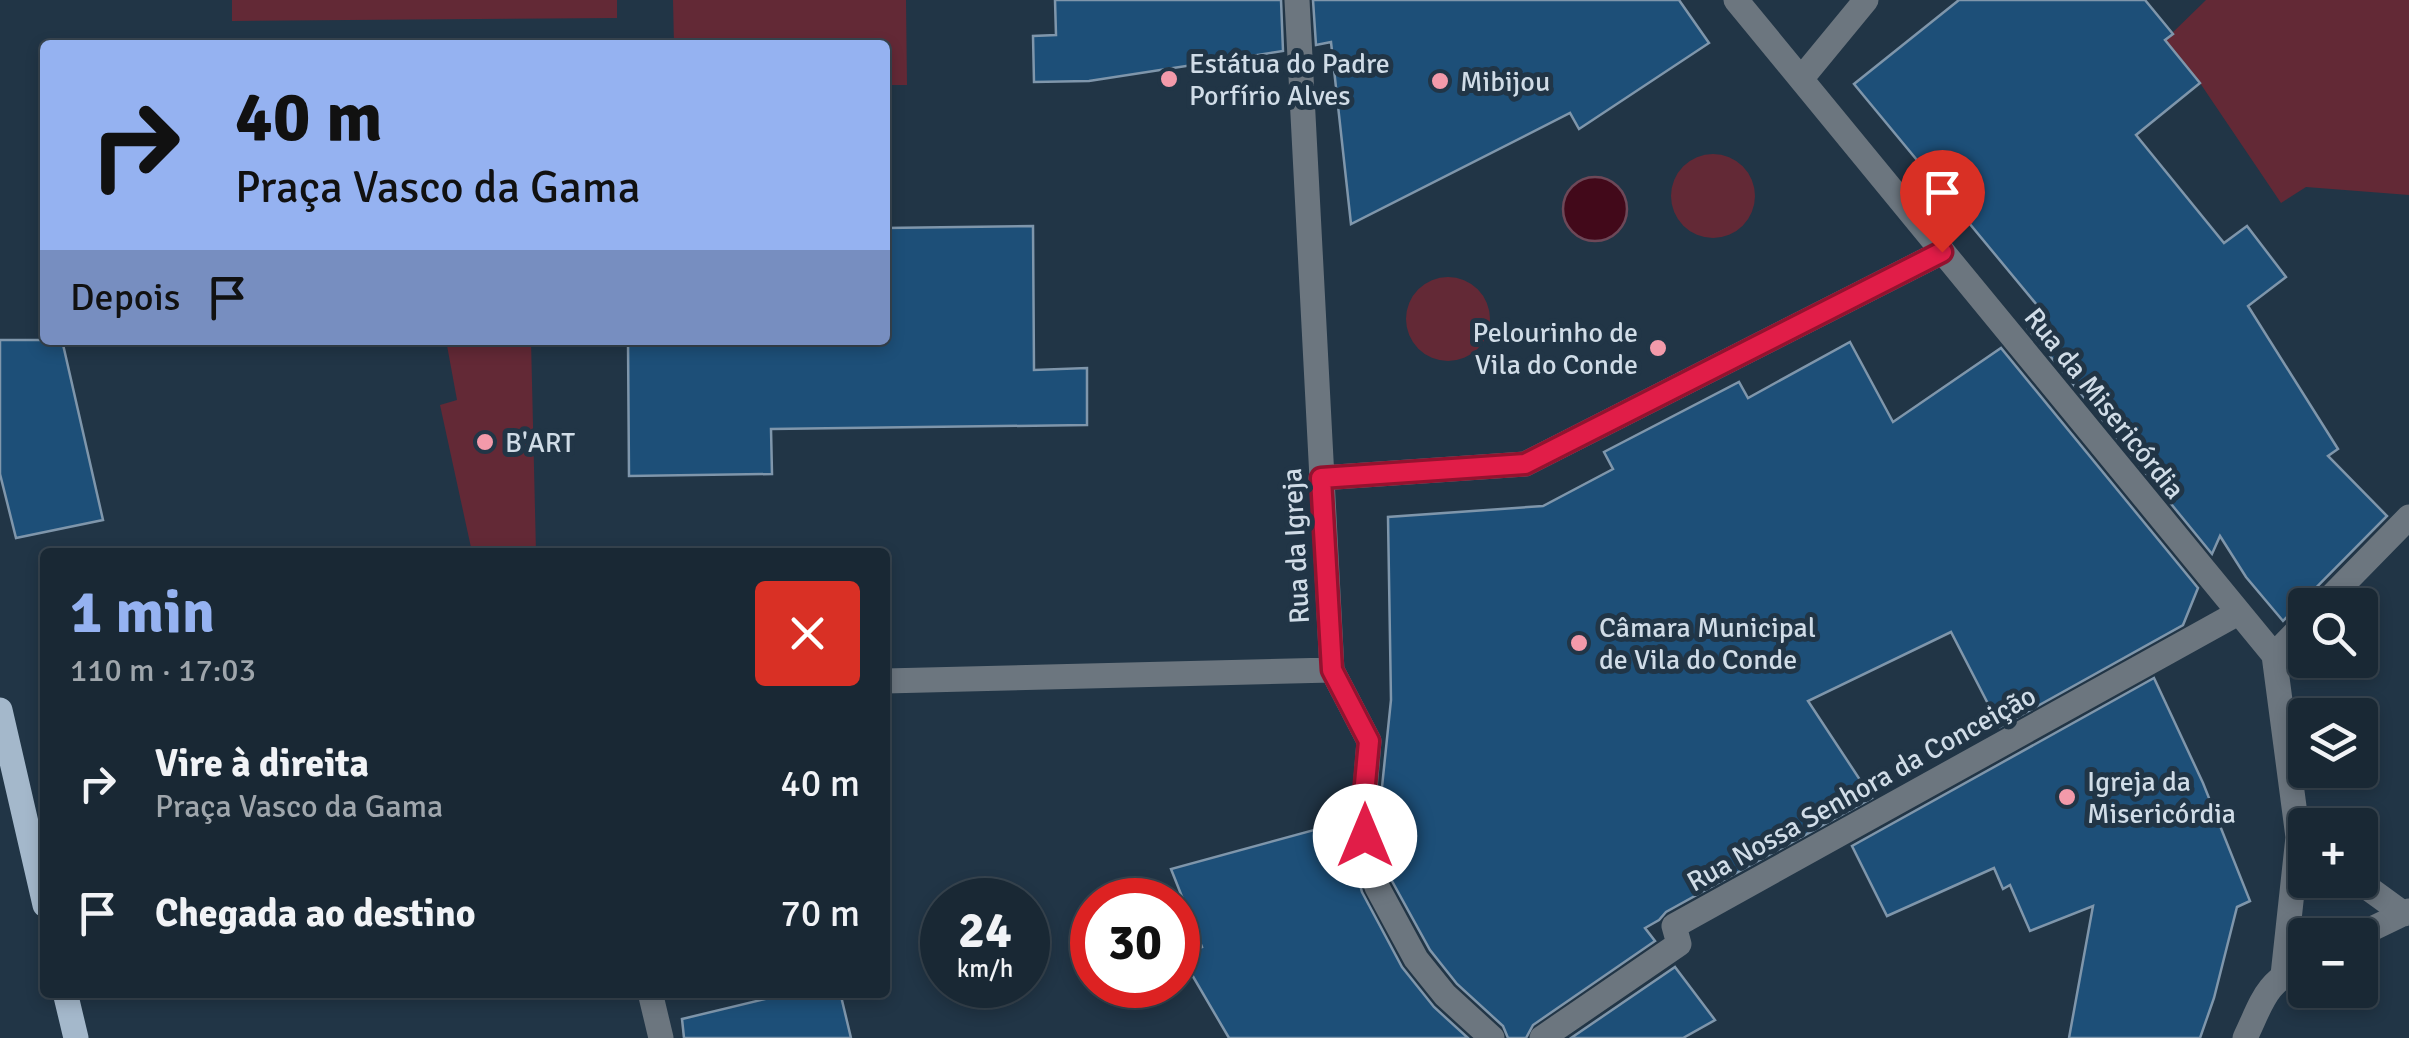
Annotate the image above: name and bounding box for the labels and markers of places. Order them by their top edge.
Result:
place label: Estátua do Padre Porfírio Alves [1189,47,1390,113]
place label: Mibijou [1460,65,1550,99]
marker: Estátua do Padre Porfírio Alves [1158,68,1180,90]
marker: Mibijou [1429,70,1451,92]
pin [1900,150,1985,253]
place label: Pelourinho de Vila do Conde [1473,316,1638,382]
marker: Pelourinho de Vila do Conde [1647,337,1669,359]
place label: B'ART [505,426,575,460]
marker: B'ART [474,431,496,453]
place label: Câmara Municipal de Vila do Conde [1599,611,1816,677]
marker: Câmara Municipal de Vila do Conde [1568,632,1590,654]
place label: Igreja da Misericórdia [2087,765,2236,831]
marker: Igreja da Misericórdia [2056,786,2078,808]

